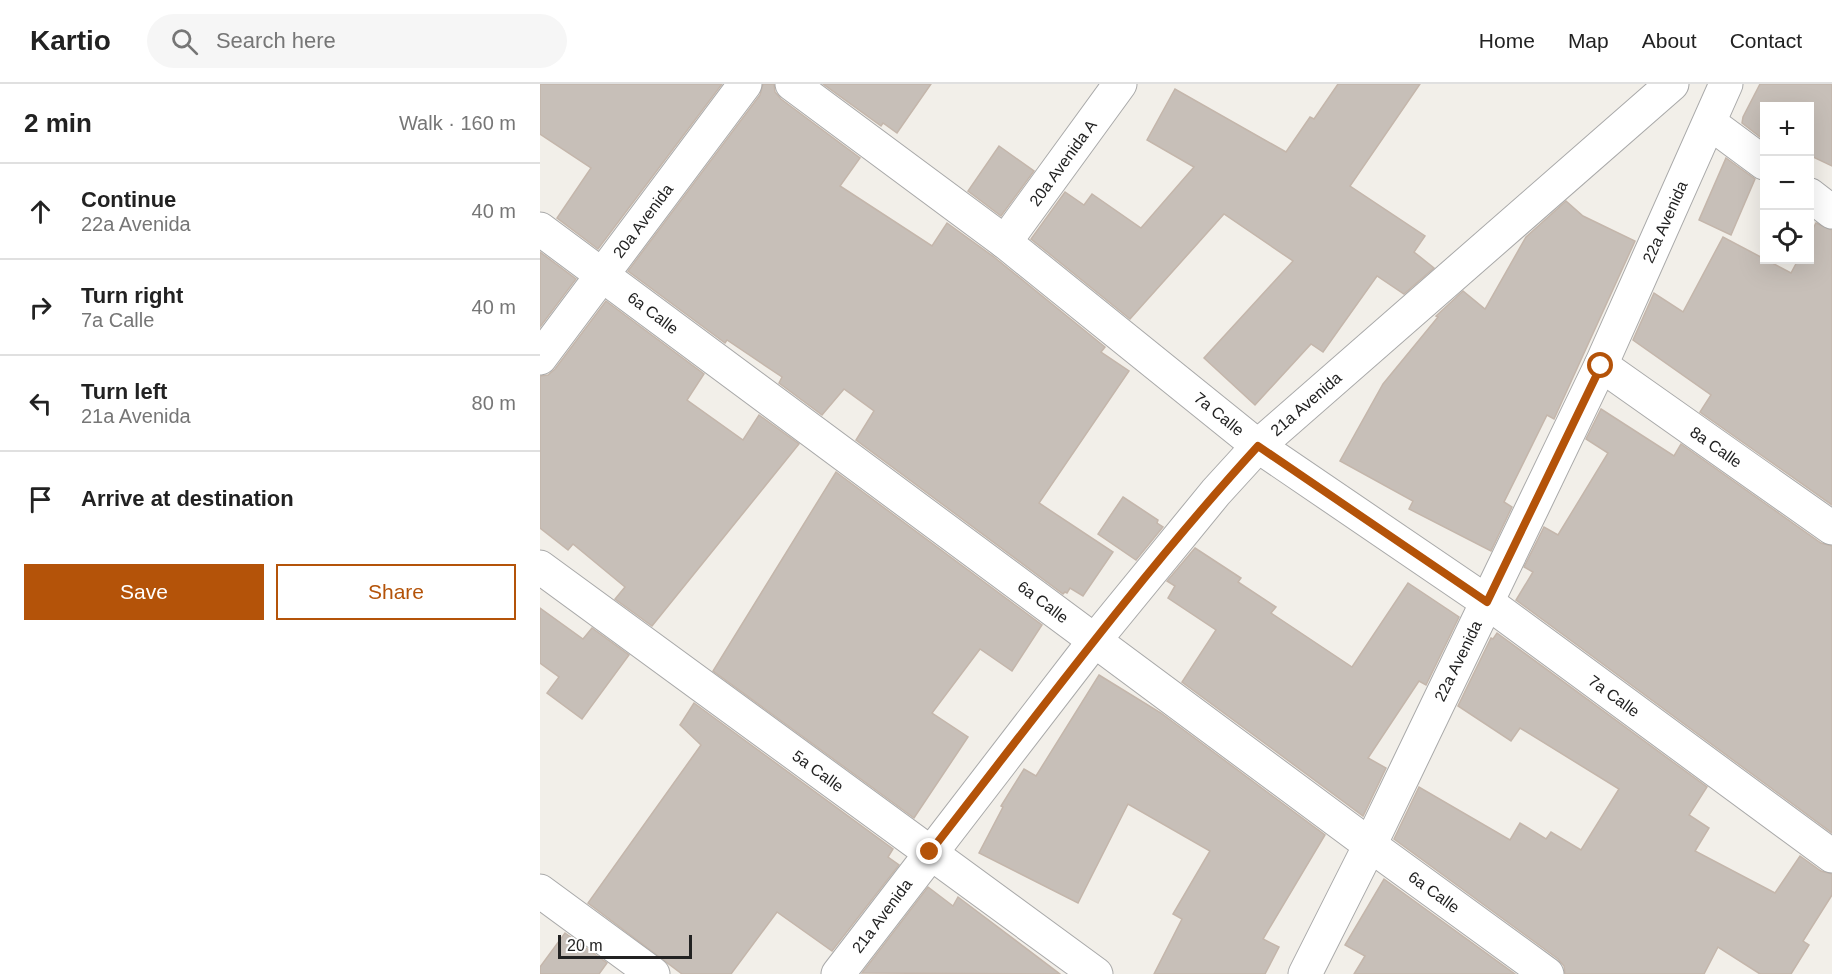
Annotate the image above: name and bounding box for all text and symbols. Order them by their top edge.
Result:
search box [147,14,567,68]
text: Kartio [30,25,111,56]
icon: search [168,25,201,58]
text: Search here [216,28,336,53]
text: Home [1479,29,1535,52]
text: Map [1568,29,1609,52]
text: About [1642,29,1697,52]
text: Contact [1730,29,1802,52]
map controls [1760,102,1814,264]
button: + [1760,102,1814,156]
text: 2 min [24,108,92,138]
text: Walk · 160 m [399,112,516,134]
street label: 20a Avenida A [1026,116,1100,209]
button: − [1760,156,1814,210]
street label: 22a Avenida [1639,178,1691,266]
street label: 20a Avenida [610,181,676,261]
text: Continue [81,187,176,212]
icon: ahead [24,195,57,228]
text: 40 m [472,200,516,222]
button: locate [1760,210,1814,264]
text: 22a Avenida [81,213,191,235]
text: Turn right [81,283,183,308]
street label: 6a Calle [624,289,682,338]
icon: right [24,291,57,324]
text: 40 m [472,296,516,318]
text: 7a Calle [81,309,154,331]
route start [1587,352,1613,378]
street label: 21a Avenida [1267,369,1345,439]
text: Turn left [81,379,167,404]
icon: left [24,387,57,420]
street label: 7a Calle [1191,389,1247,439]
text: 80 m [472,392,516,414]
text: 21a Avenida [81,405,191,427]
street label: 8a Calle [1687,423,1745,471]
icon: arrive [24,483,57,516]
text: Arrive at destination [81,486,294,511]
button: Save [24,564,264,620]
button: Share [276,564,516,620]
street label: 6a Calle [1014,578,1072,627]
street label: 22a Avenida [1431,618,1485,704]
street label: 7a Calle [1585,672,1643,720]
street label: 5a Calle [789,747,847,795]
route end [916,838,942,864]
street label: 6a Calle [1405,868,1463,916]
street label: 21a Avenida [849,876,915,956]
scale bar [558,932,692,960]
text: 20 m [567,937,603,954]

